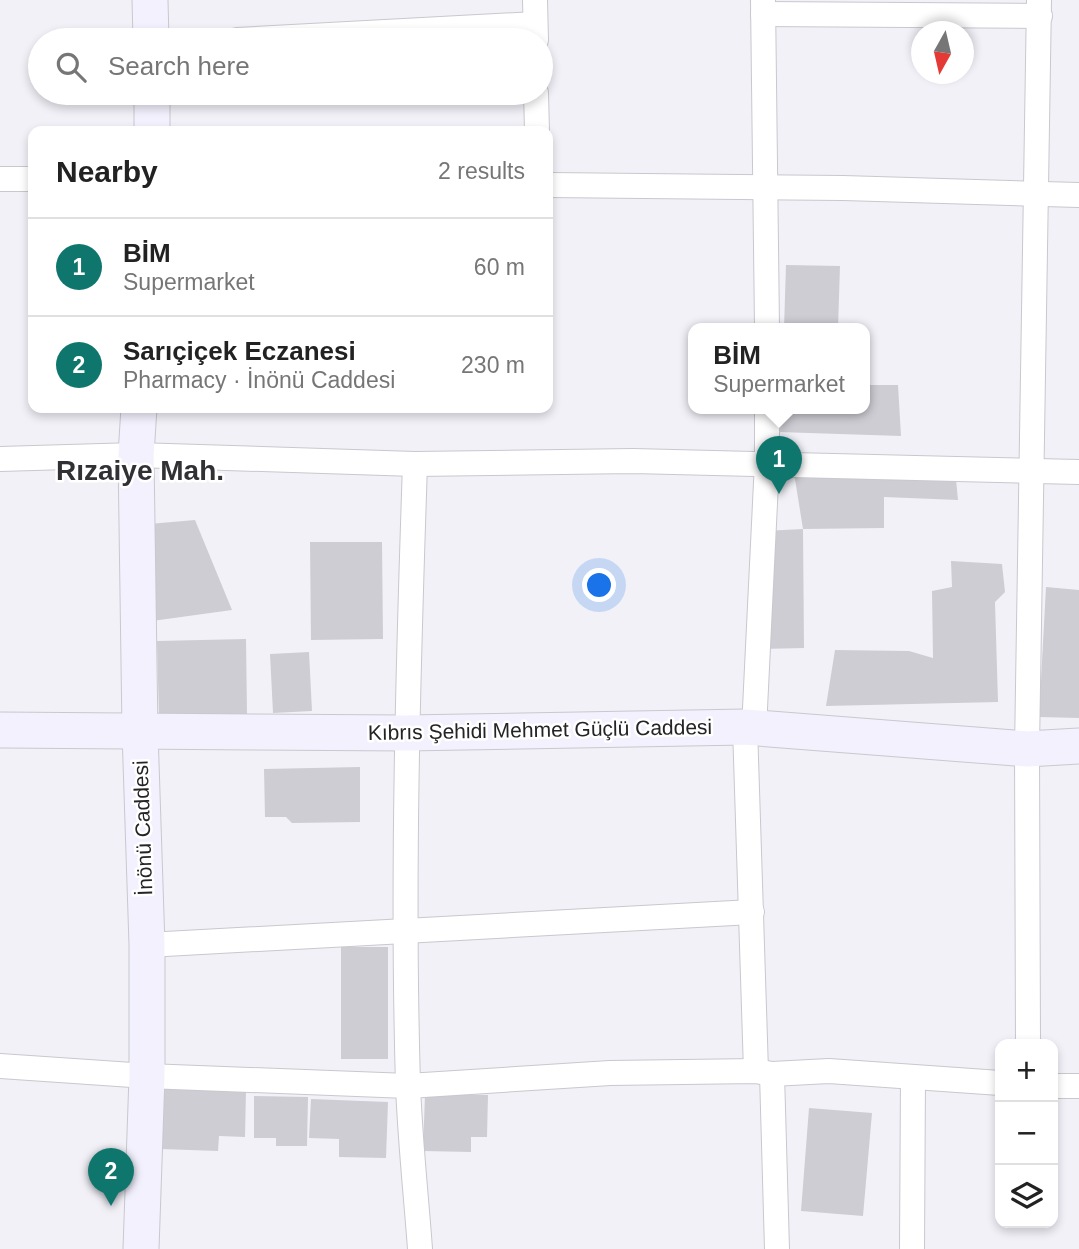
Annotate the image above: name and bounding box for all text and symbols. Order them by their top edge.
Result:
north arrow [911,21,974,84]
search box [28,28,553,105]
icon: search [52,48,90,86]
text: Search here [108,51,250,81]
text: Nearby [56,155,158,188]
text: 2 results [438,158,525,184]
text: BİM [123,238,171,268]
text: 1 [73,254,85,280]
text: 60 m [474,254,525,280]
text: Supermarket [123,269,255,295]
popup [688,323,870,414]
text: Sarıçiçek Eczanesi [123,336,356,366]
text: BİM [713,340,761,370]
text: 2 [73,352,85,378]
text: 230 m [461,352,525,378]
text: Pharmacy · İnönü Caddesi [123,367,395,393]
text: Supermarket [713,371,845,397]
pin: 1 [756,436,802,494]
district label: Rızaiye Mah. [56,455,224,486]
your location [582,568,616,602]
street label: Kıbrıs Şehidi Mehmet Güçlü Caddesi [368,715,712,744]
street label: İnönü Caddesi [129,760,156,896]
map controls [995,1039,1058,1228]
button: + [995,1039,1058,1102]
button: − [995,1102,1058,1165]
pin: 2 [88,1148,134,1206]
button: layers [995,1165,1058,1228]

